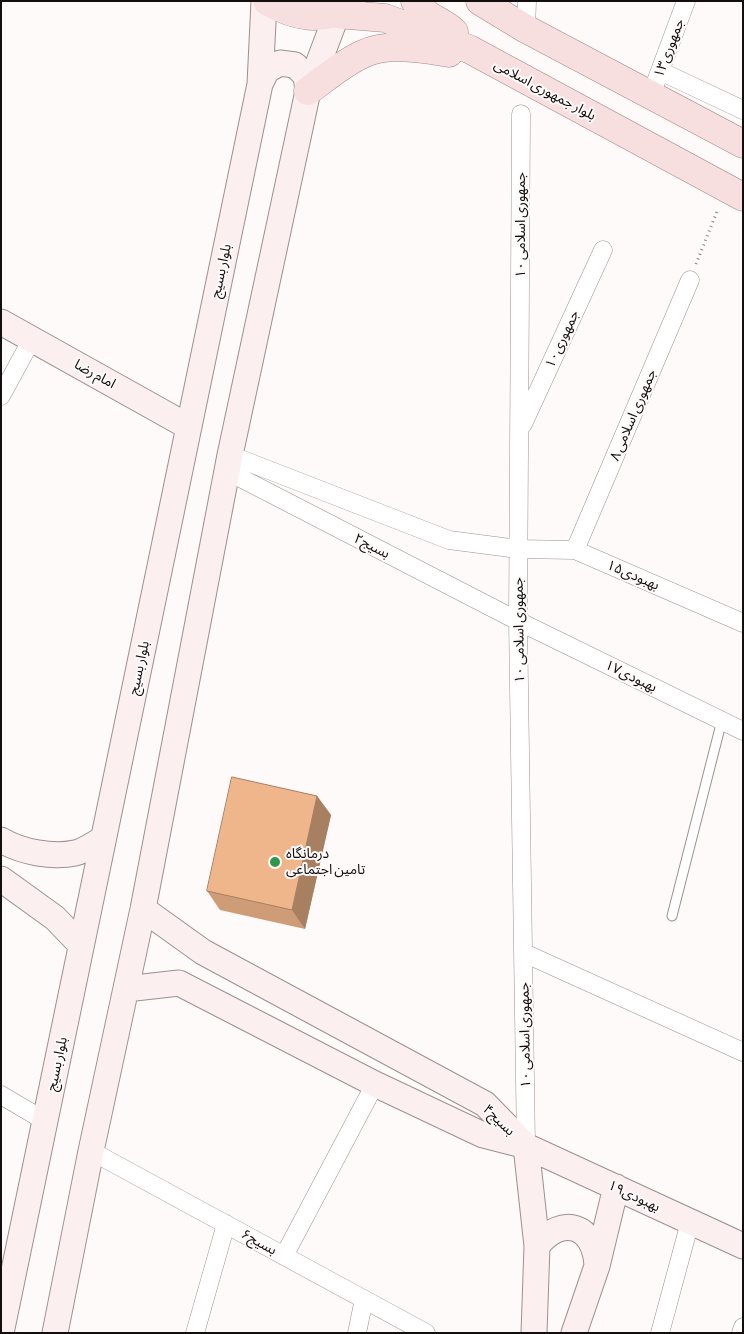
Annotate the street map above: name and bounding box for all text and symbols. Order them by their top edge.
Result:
street label: جمهوری۱۳ [650,16,688,80]
street label: بلوار جمهوری اسلامی [491,56,599,124]
street label: جمهوری اسلامی ۱۰ [513,172,529,278]
street label: بلوار بسیج [207,242,235,300]
street label: جمهوری۱۰ [541,307,583,371]
street label: امام رضا [71,356,119,392]
street label: جمهوری اسلامی ۸ [606,367,660,463]
street label: بسیج۲ [351,530,393,562]
street label: بهبودی۱۵ [604,556,662,594]
street label: جمهوری اسلامی ۱۰ [510,577,528,683]
street label: بلوار بسیج [125,639,153,697]
street label: بهبودی۱۷ [602,656,660,696]
place label: درمانگاه تامین اجتماعی [286,846,365,879]
marker: درمانگاه تامین اجتماعی [268,855,282,869]
street label: جمهوری اسلامی ۱۰ [516,982,534,1088]
street label: بلوار بسیج [43,1035,71,1093]
street label: بسیج۴ [480,1101,518,1139]
street label: بهبودی۱۹ [605,1177,663,1215]
street label: بسیج۶ [238,1225,280,1259]

